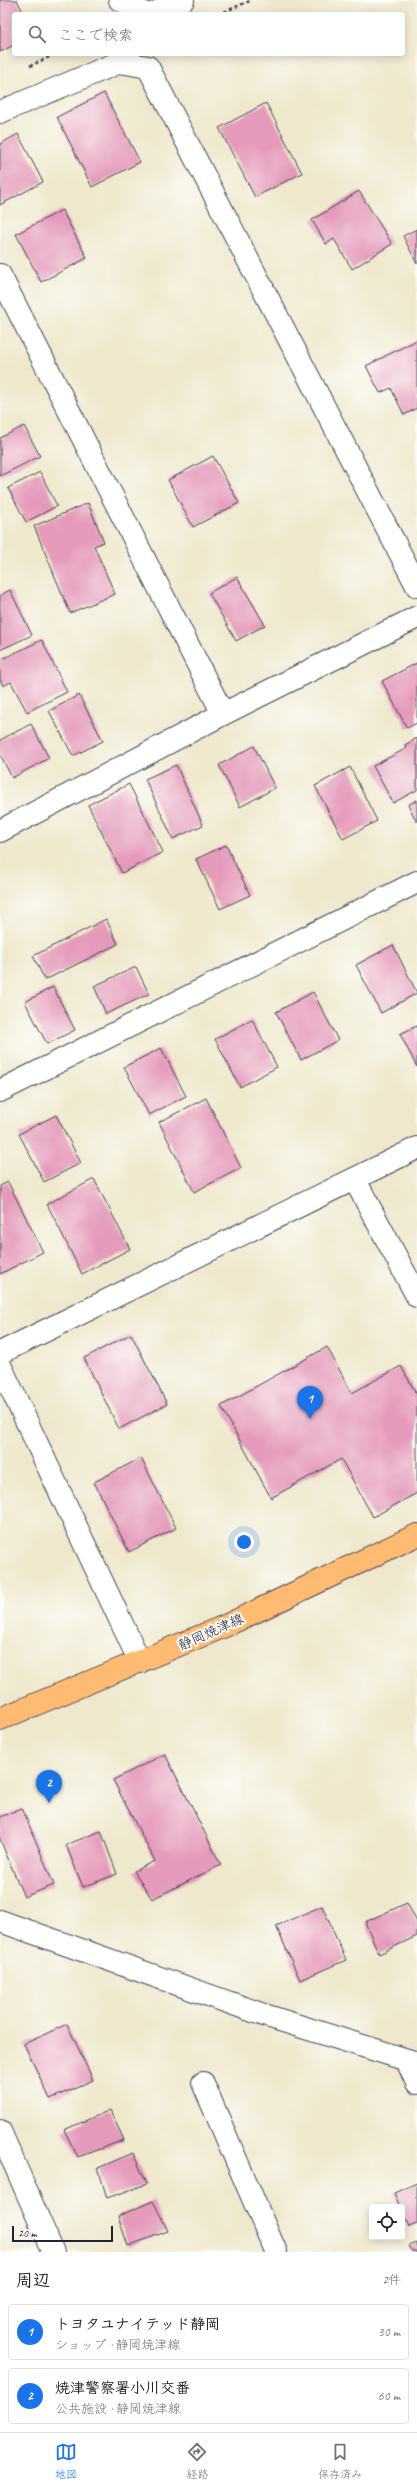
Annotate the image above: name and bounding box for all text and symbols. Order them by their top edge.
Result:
search box [12,12,405,56]
icon: search [26,23,48,45]
text: ここで検索 [58,26,133,45]
pin: 1 [297,1386,323,1419]
your location [234,1532,254,1552]
street label: 静岡焼津線 [176,1610,246,1654]
pin: 2 [36,1770,62,1803]
map controls [369,2204,405,2240]
button: locate [369,2204,405,2240]
scale bar [12,2224,113,2243]
text: 20 m [18,2226,37,2240]
text: 周辺 [16,2270,50,2291]
text: 2件 [382,2272,401,2288]
text: トヨタユナイテッド静岡 [55,2315,220,2334]
text: 1 [27,2324,33,2340]
text: 30 m [378,2324,400,2340]
text: ショップ · 静岡焼津線 [55,2337,180,2353]
text: 焼津警察署小川交番 [55,2379,190,2398]
text: 2 [27,2388,33,2404]
text: 60 m [378,2388,400,2404]
text: 公共施設 · 静岡焼津線 [55,2401,181,2417]
tab: 地図 [55,2441,77,2481]
tab: 経路 [186,2441,208,2481]
tab: 保存済み [318,2441,362,2481]

